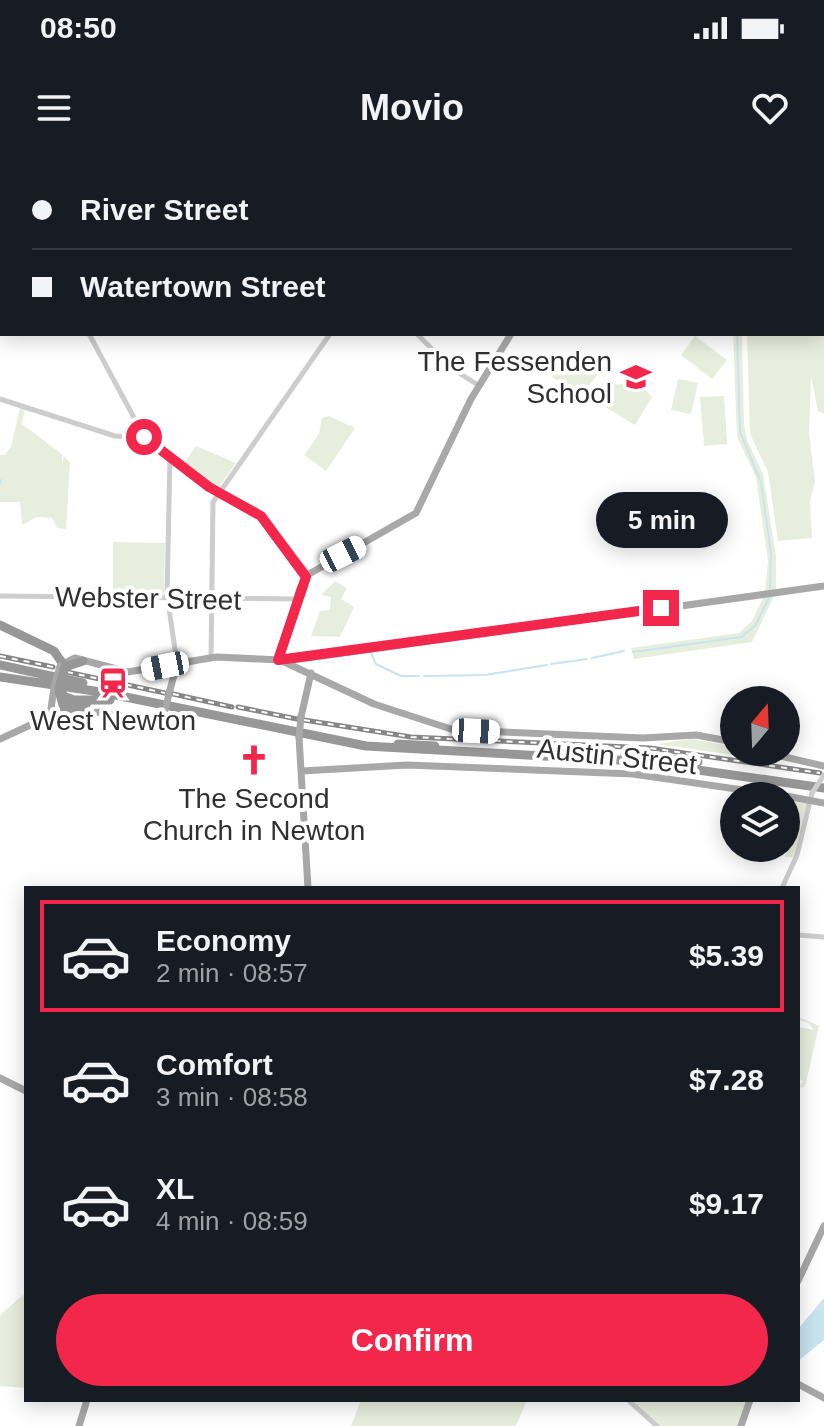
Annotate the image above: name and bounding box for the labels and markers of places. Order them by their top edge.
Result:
place label: The Fessenden School [417,346,612,409]
school or university icon: The Fessenden School [619,360,653,394]
station icon: West Newton [96,666,130,700]
place label: West Newton [30,705,196,736]
church icon: The Second Church in Newton [237,743,271,777]
place label: The Second Church in Newton [143,783,365,846]

